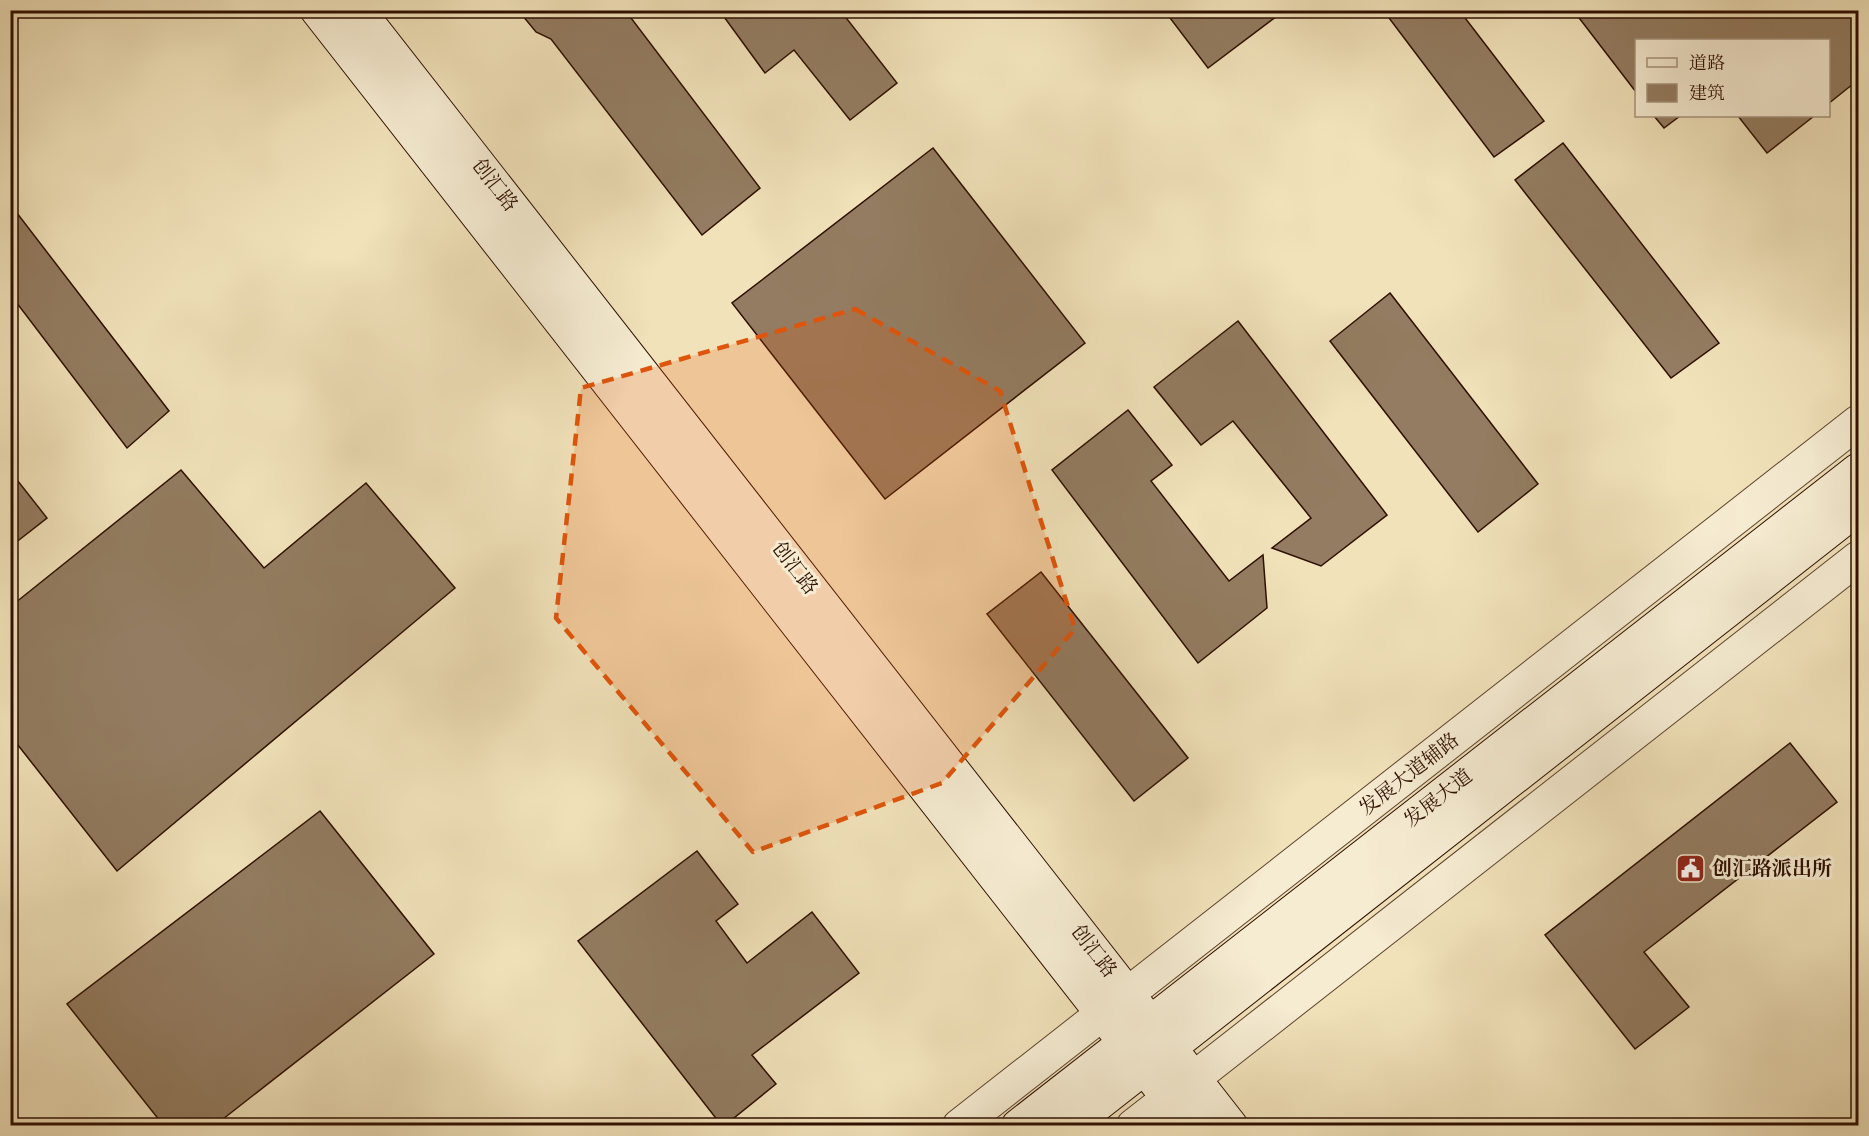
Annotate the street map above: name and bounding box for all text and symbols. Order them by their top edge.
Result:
legend [1635,39,1830,117]
text: 道路 [1689,53,1725,74]
text: 建筑 [1689,83,1725,104]
street label: 创汇路 [467,154,523,216]
street label: 创汇路 [767,537,823,599]
street label: 发展大道辅路 [1354,728,1464,820]
street label: 发展大道 [1399,764,1477,832]
public building icon: 创汇路派出所 [1675,852,1707,884]
place label: 创汇路派出所 [1712,857,1832,880]
street label: 创汇路 [1066,920,1122,982]

